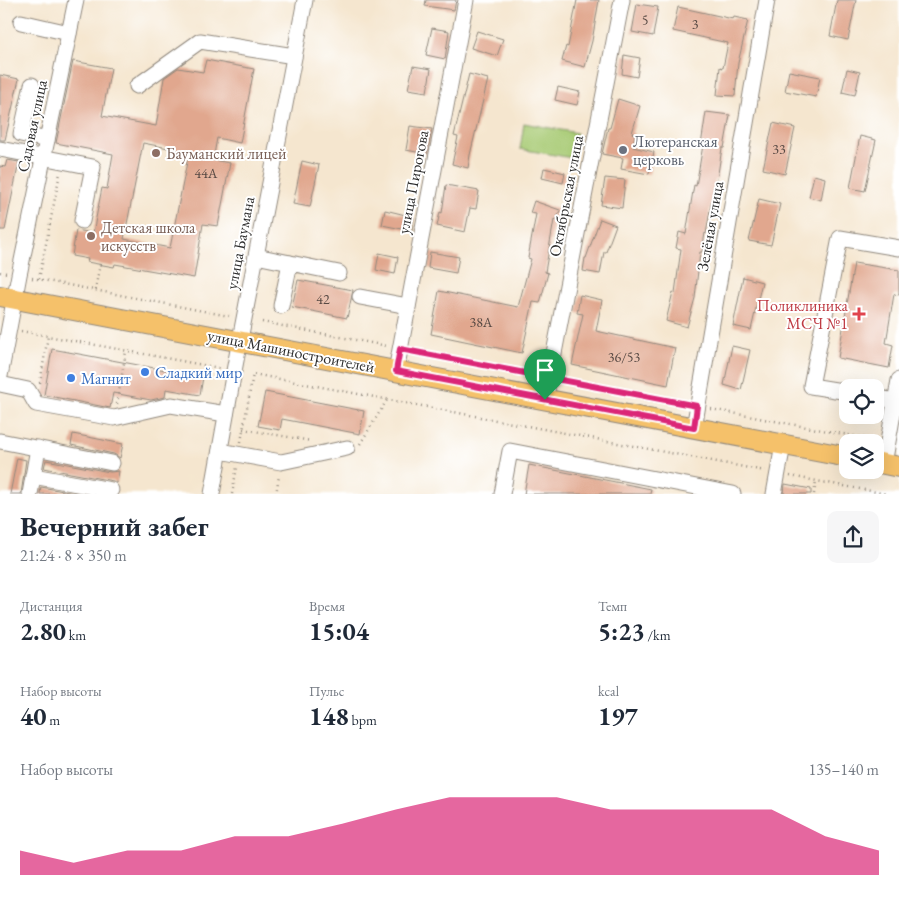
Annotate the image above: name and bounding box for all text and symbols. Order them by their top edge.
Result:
house number: 5 [642,11,648,29]
house number: 3 [692,15,699,33]
street label: Садовая улица [12,77,52,174]
street label: улица Пирогова [393,128,433,236]
place label: Лютеранская церковь [633,131,718,170]
street label: Октябрьская улица [544,133,588,259]
house number: 33 [772,140,786,158]
place label: Бауманский лицей [166,143,287,164]
marker: Лютеранская церковь [617,144,629,156]
marker: Бауманский лицей [150,147,162,159]
house number: 44А [194,164,218,182]
street label: Зелёная улица [692,179,728,273]
street label: улица Баумана [221,194,259,291]
place label: Детская школа искусств [101,217,196,256]
marker: Детская школа искусств [85,230,97,242]
house number: 42 [316,290,330,308]
place label: Поликлиника МСЧ №1 [757,295,849,334]
marker: Поликлиника МСЧ №1 [852,307,866,321]
house number: 38А [469,313,493,331]
street label: улица Машиностроителей [206,324,377,378]
house number: 36/53 [608,348,641,366]
pin [524,349,566,400]
icon: arrive [531,356,559,384]
place label: Сладкий мир [155,362,242,383]
marker: Сладкий мир [139,366,151,378]
place label: Магнит [81,368,131,389]
marker: Магнит [65,372,77,384]
map controls [839,379,884,479]
button: locate [839,379,884,424]
button: layers [839,434,884,479]
text: Вечерний забег [20,508,209,544]
button: share [827,511,879,563]
text: 21:24 · 8 × 350 m [20,545,127,566]
text: Дистанция [20,597,82,615]
text: Время [309,597,345,615]
text: Темп [598,597,627,615]
text: 2.80 [20,615,66,647]
text: 15:04 [309,615,369,647]
text: 5:23 [598,615,645,647]
text: km [66,626,86,644]
text: /km [645,626,671,644]
text: Набор высоты [20,682,101,700]
text: Пульс [309,682,344,700]
text: kcal [598,682,619,700]
text: 40 [20,700,46,732]
text: 148 [309,700,349,732]
text: 197 [598,700,638,732]
text: m [46,711,60,729]
text: bpm [349,711,377,729]
text: Набор высоты [20,759,113,780]
text: 135–140 m [808,759,879,780]

